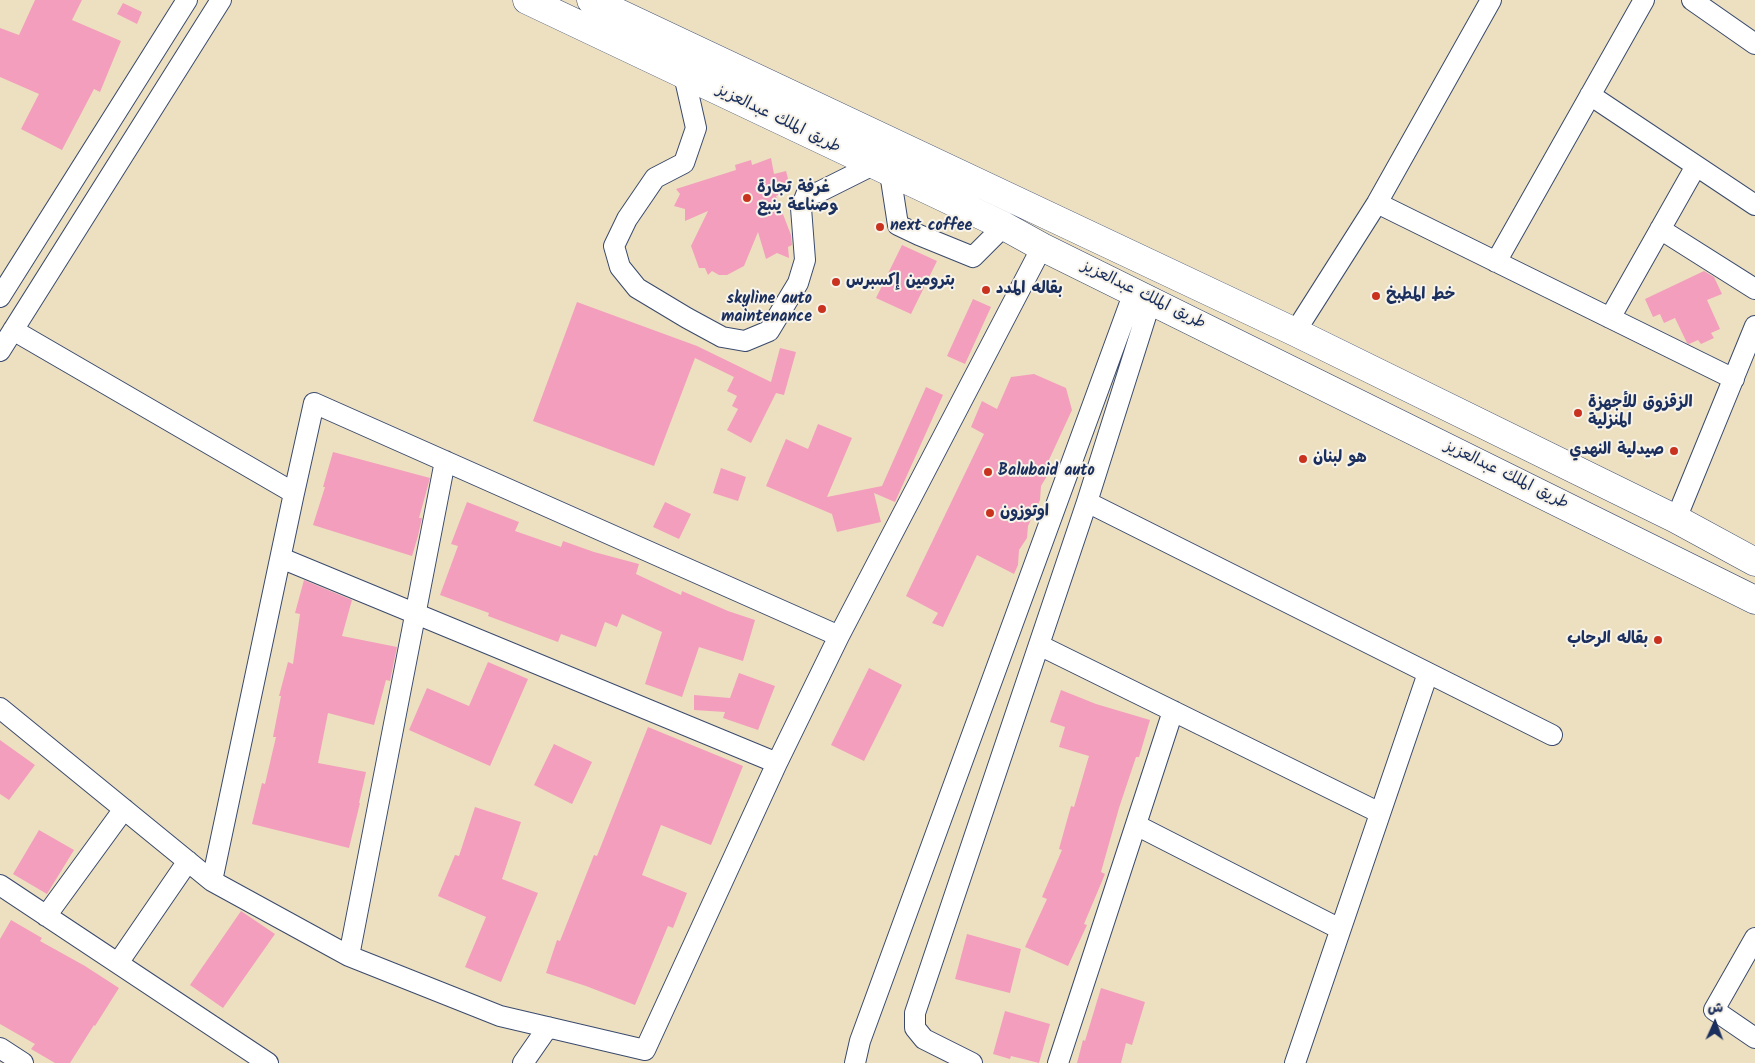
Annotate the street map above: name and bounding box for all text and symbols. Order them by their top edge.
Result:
street label: طريق الملك عبدالعزيز [713,82,843,158]
place label: غرفة تجارة وصناعة ينبع [757,179,839,217]
marker: غرفة تجارة وصناعة ينبع [741,192,753,204]
place label: next coffee [890,217,972,237]
marker: next coffee [874,221,886,233]
street label: طريق الملك عبدالعزيز [1078,258,1208,334]
place label: بترومين إكسبرس [846,272,955,292]
marker: بترومين إكسبرس [830,276,842,288]
place label: بقاله المدد [996,280,1063,300]
marker: بقاله المدد [980,284,992,296]
place label: خط المطبخ [1386,286,1455,306]
place label: skyline auto maintenance [721,290,812,328]
marker: خط المطبخ [1370,290,1382,302]
marker: skyline auto maintenance [816,303,828,315]
place label: الزقزوق للأجهزة المنزلية [1588,394,1692,432]
marker: الزقزوق للأجهزة المنزلية [1572,407,1584,419]
street label: طريق الملك عبدالعزيز [1441,438,1571,514]
place label: صيدلية النهدي [1570,441,1664,461]
marker: صيدلية النهدي [1668,445,1680,457]
place label: هو لبنان [1313,449,1367,469]
marker: هو لبنان [1297,453,1309,465]
place label: Balubaid auto [998,462,1095,482]
marker: Balubaid auto [982,466,994,478]
place label: اوتوزون [1000,503,1049,523]
marker: اوتوزون [984,507,996,519]
place label: بقاله الرحاب [1567,630,1648,650]
marker: بقاله الرحاب [1652,634,1664,646]
text: ش [1707,997,1724,1019]
north arrow [1690,998,1740,1048]

